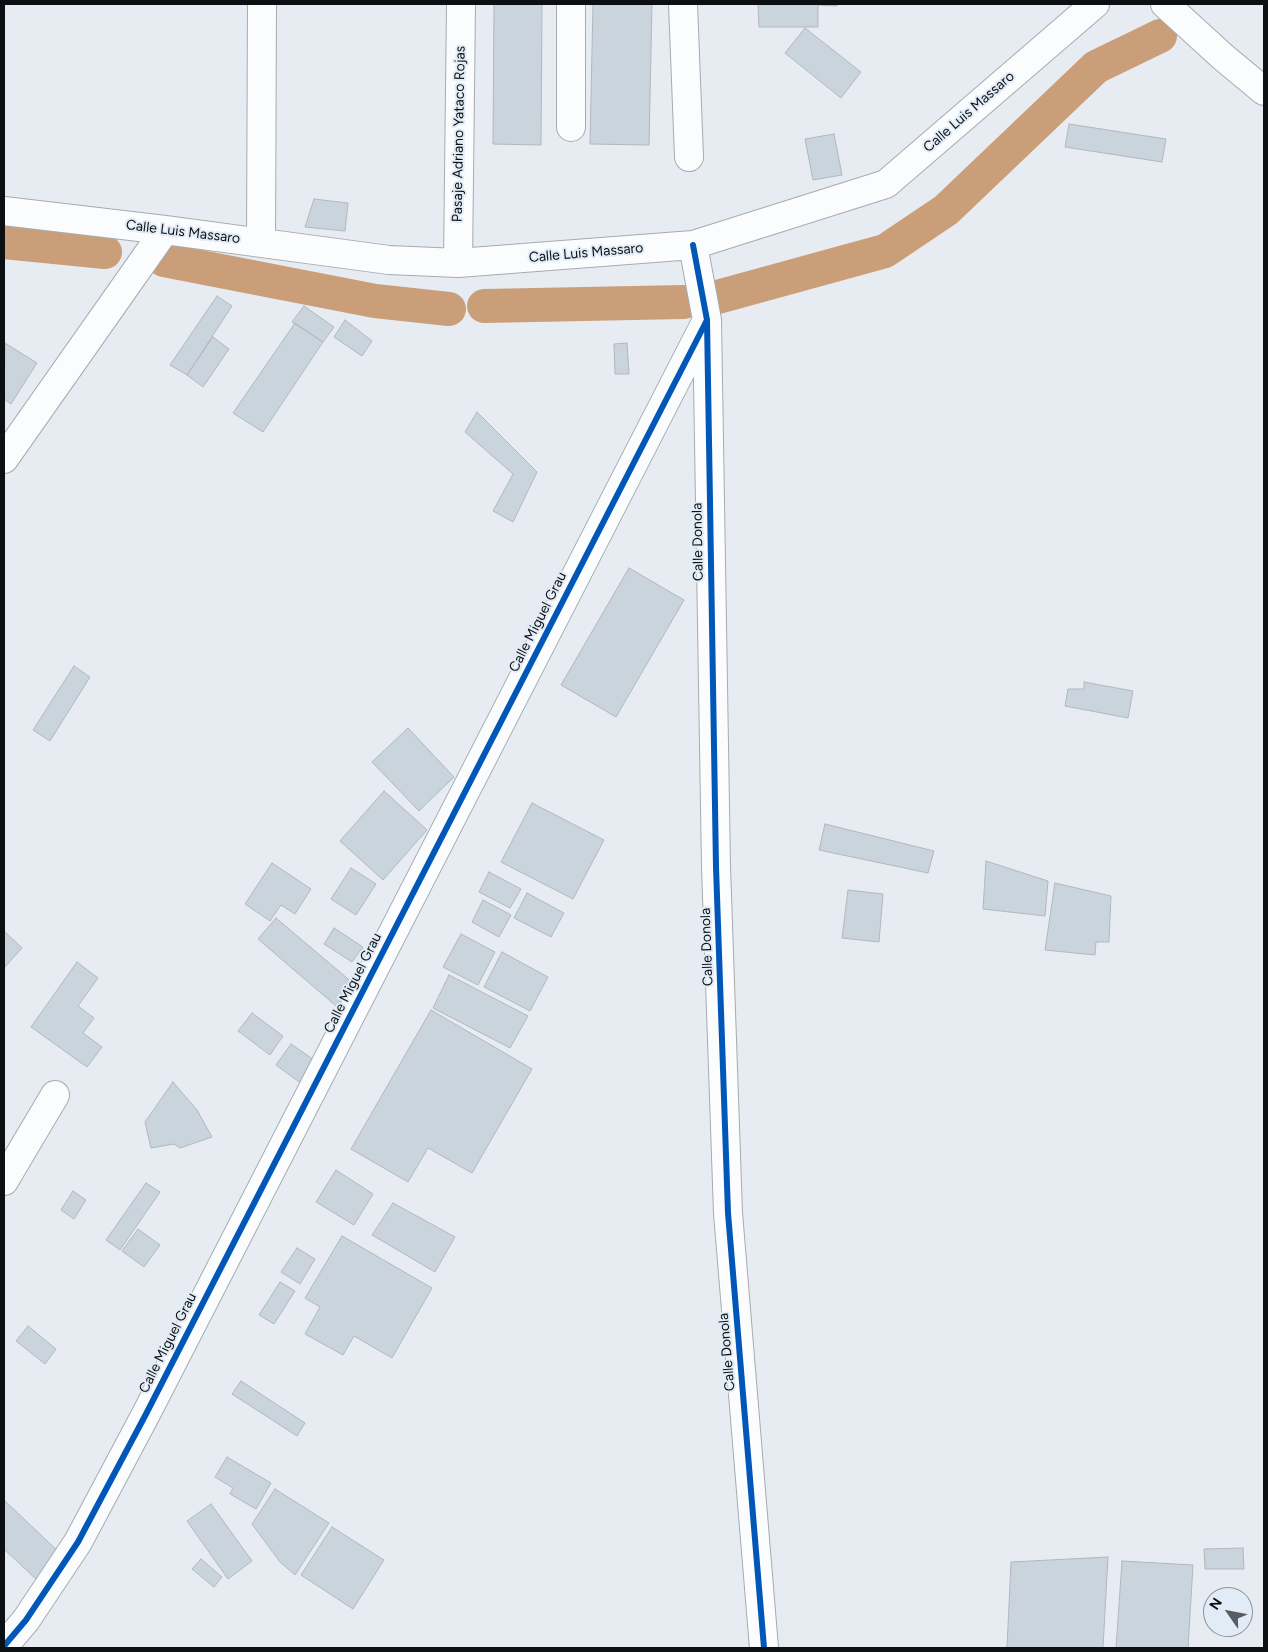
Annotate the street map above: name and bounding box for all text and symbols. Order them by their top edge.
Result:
street label: Pasaje Adriano Yataco Rojas [449,46,469,222]
street label: Calle Luis Massaro [920,68,1018,156]
street label: Calle Luis Massaro [125,217,241,247]
street label: Calle Luis Massaro [528,240,644,266]
street label: Calle Donola [689,503,707,581]
street label: Calle Miguel Grau [506,569,570,675]
street label: Calle Donola [697,908,717,986]
street label: Calle Miguel Grau [321,930,385,1036]
street label: Calle Miguel Grau [136,1290,200,1396]
street label: Calle Donola [715,1312,739,1392]
north arrow [1203,1587,1253,1637]
text: N [1206,1595,1226,1613]

